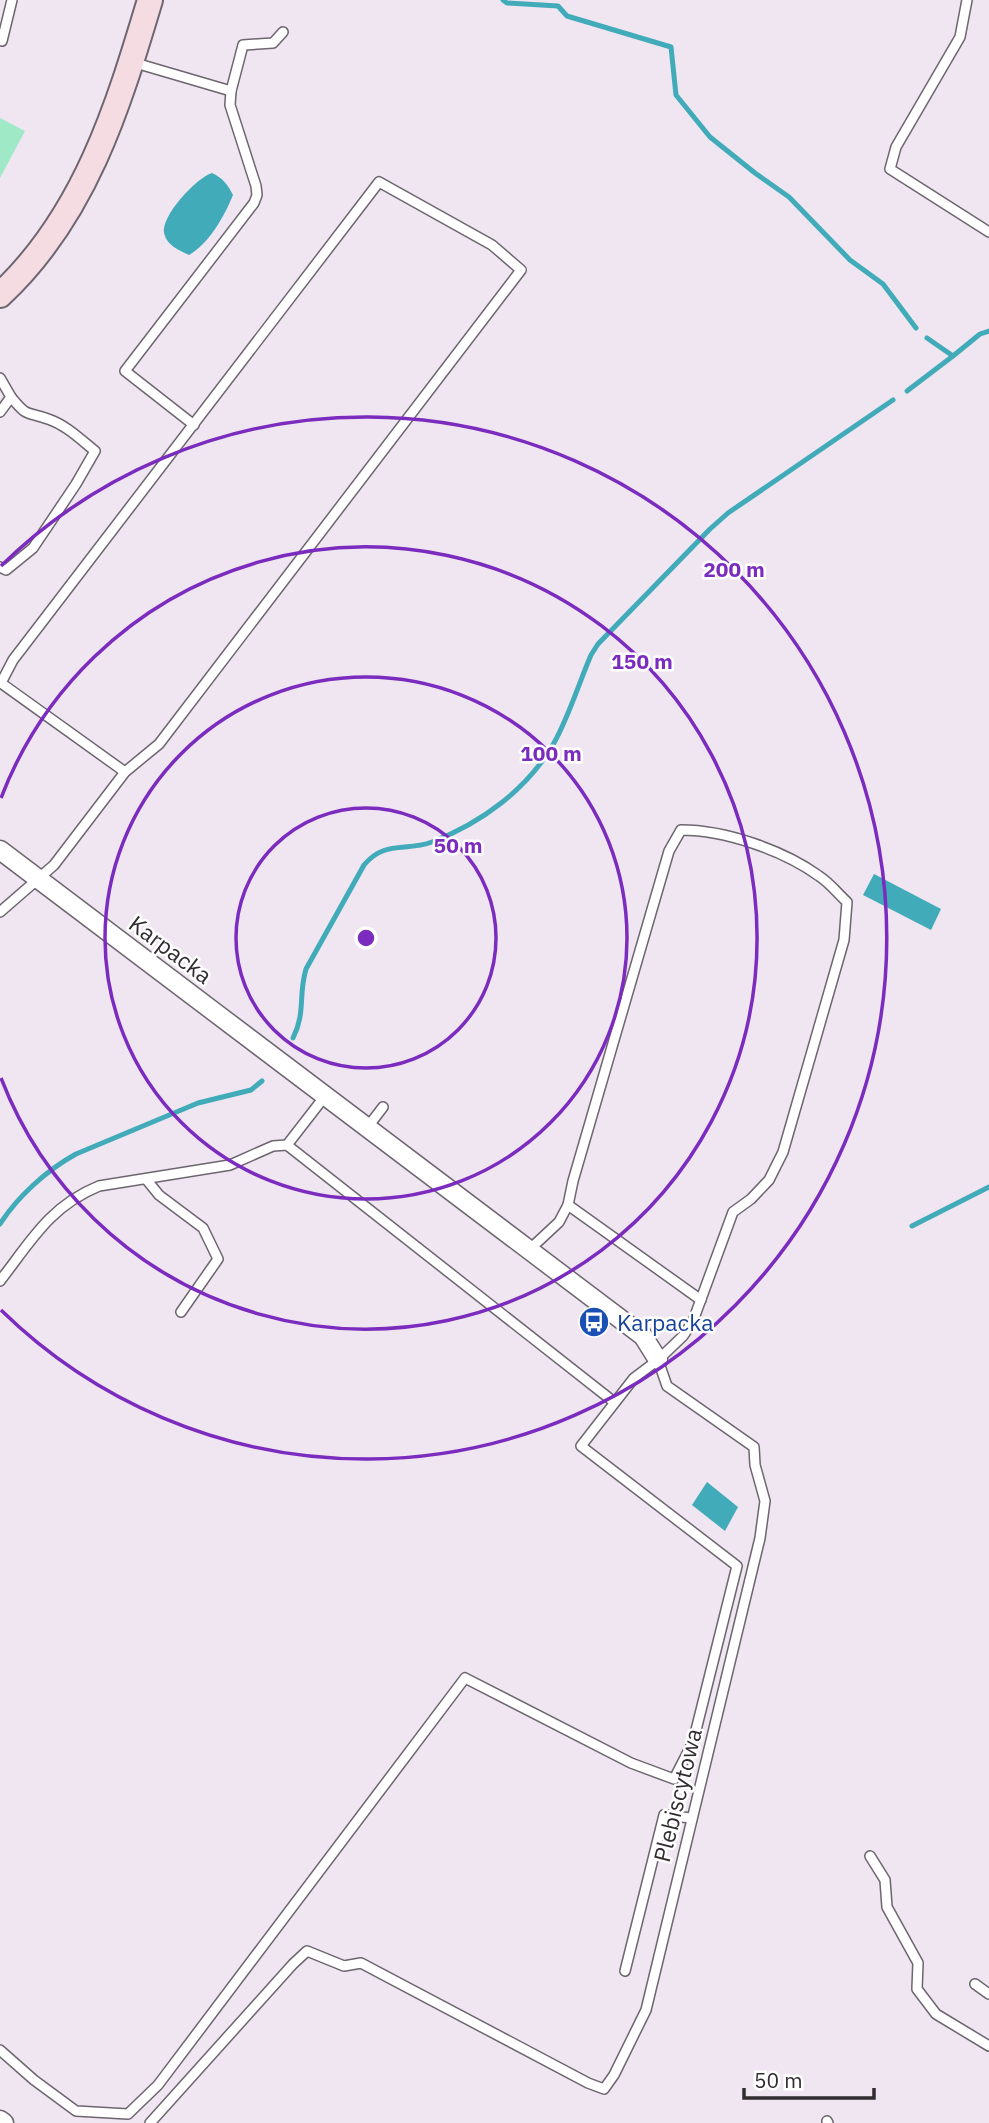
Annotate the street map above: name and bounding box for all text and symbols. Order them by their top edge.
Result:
text: 200 m [703,555,765,583]
text: 150 m [611,647,673,675]
text: 100 m [520,739,582,767]
text: 50 m [434,831,482,859]
street label: Karpacka [123,908,219,990]
centre of rings [354,926,378,950]
bus stop icon: Karpacka [577,1305,611,1339]
place label: Karpacka [617,1307,713,1337]
street label: Plebiscytowa [646,1725,708,1865]
scale bar [744,2056,874,2100]
text: 50 m [754,2066,803,2094]

